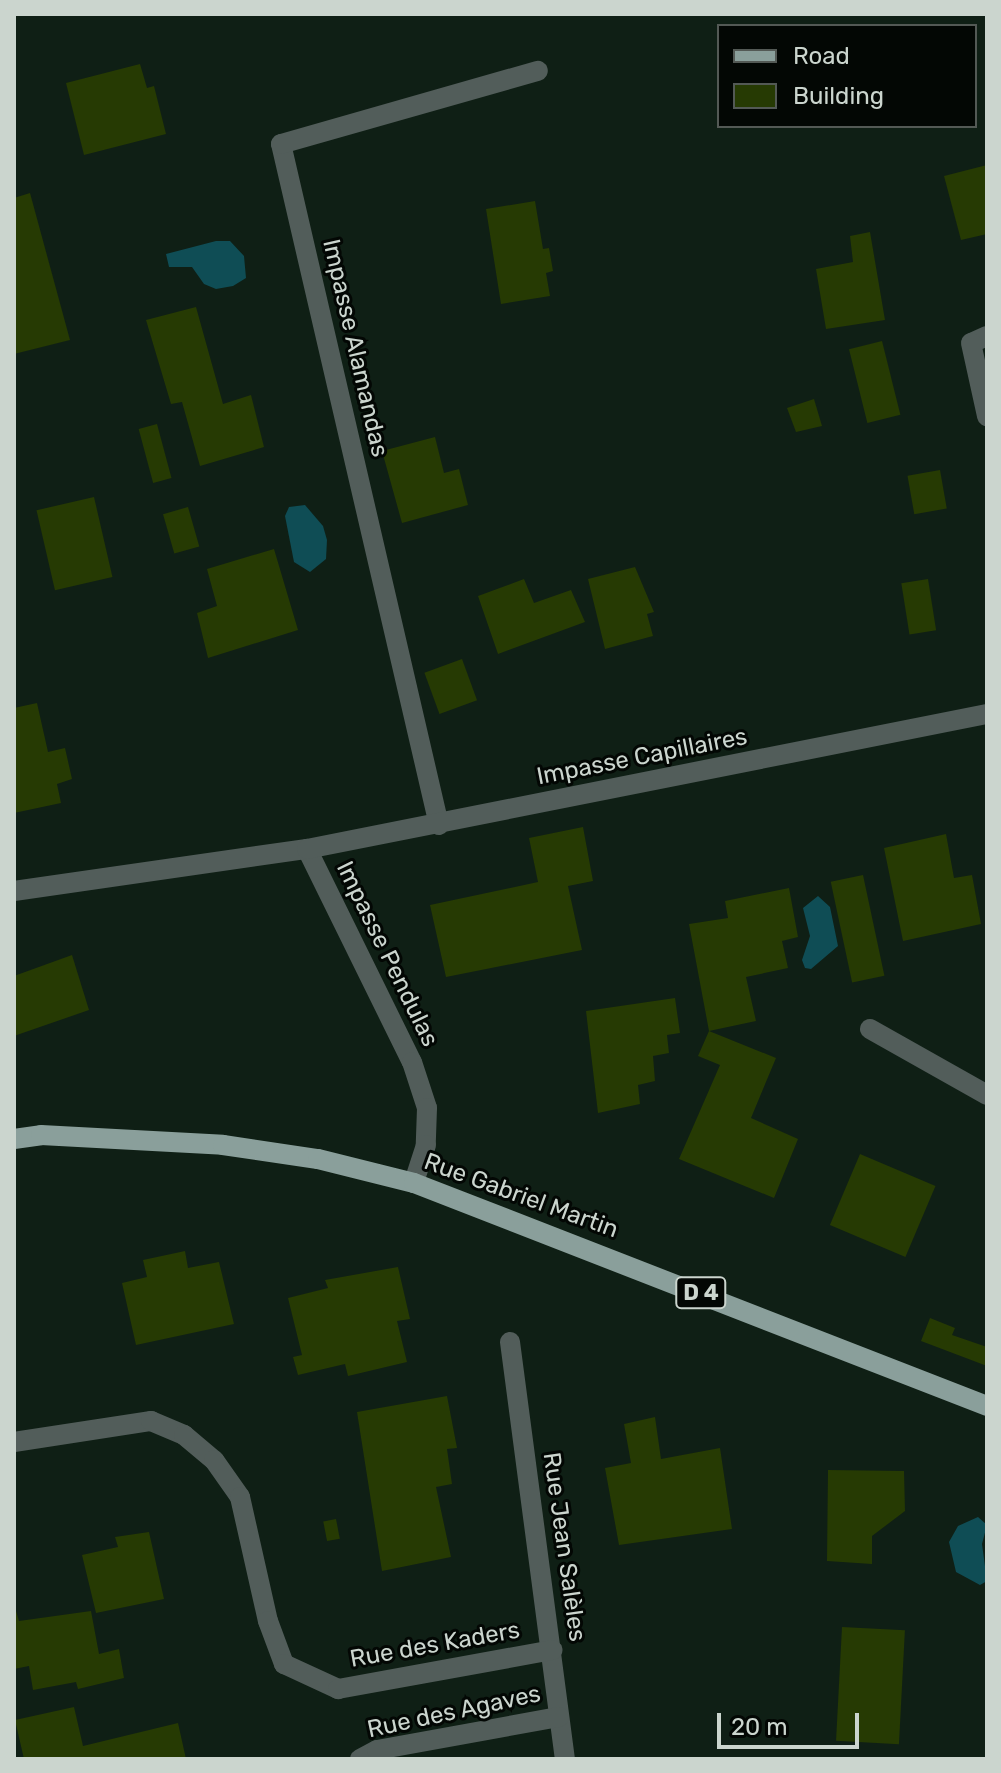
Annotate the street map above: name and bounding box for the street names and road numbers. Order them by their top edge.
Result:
street label: Impasse Alamandas [316,236,394,460]
street label: Impasse Capillaires [534,722,750,792]
street label: Impasse Pendulas [330,857,444,1051]
street label: Rue Gabriel Martin [420,1147,622,1245]
road number: D 4 [675,1275,727,1311]
street label: Rue Jean Salèles [536,1451,592,1643]
street label: Rue des Kaders [348,1616,522,1674]
street label: Rue des Agaves [364,1680,544,1744]

